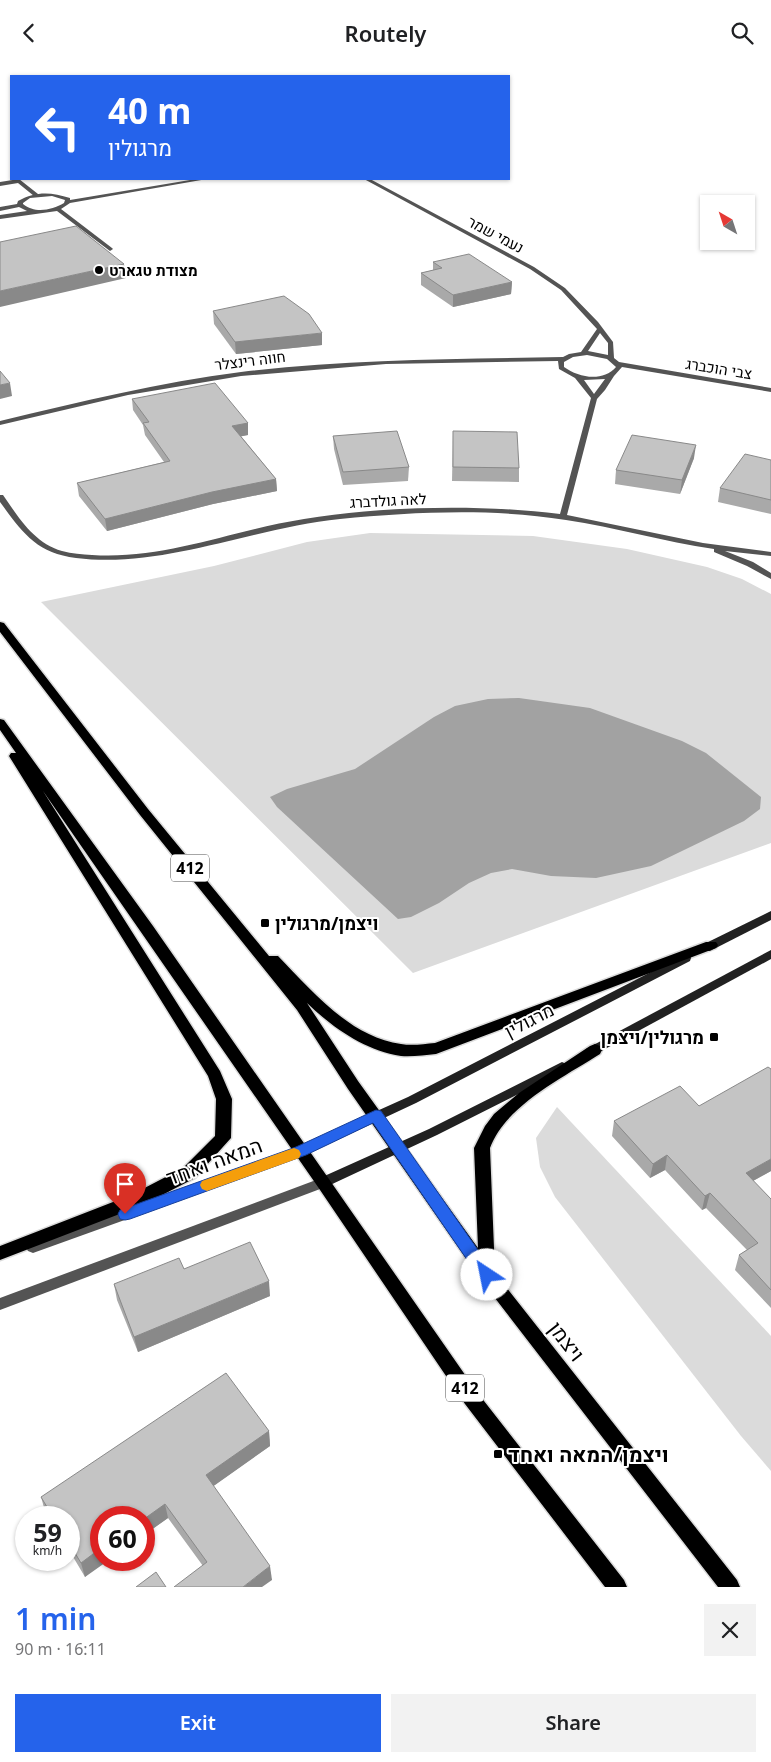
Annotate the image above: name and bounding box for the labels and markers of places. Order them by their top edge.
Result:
place label: מצודת טגארט [109,260,198,280]
marker: מצודת טגארט [93,264,105,276]
place label: ויצמן/מרגולין [275,911,378,935]
marker: ויצמן/מרגולין [259,917,271,929]
place label: מרגולין/ויצמן [601,1025,704,1049]
marker: מרגולין/ויצמן [708,1031,720,1043]
pin [104,1163,146,1214]
place label: ויצמן/המאה ואחד [508,1440,669,1468]
marker: ויצמן/המאה ואחד [492,1448,504,1460]

